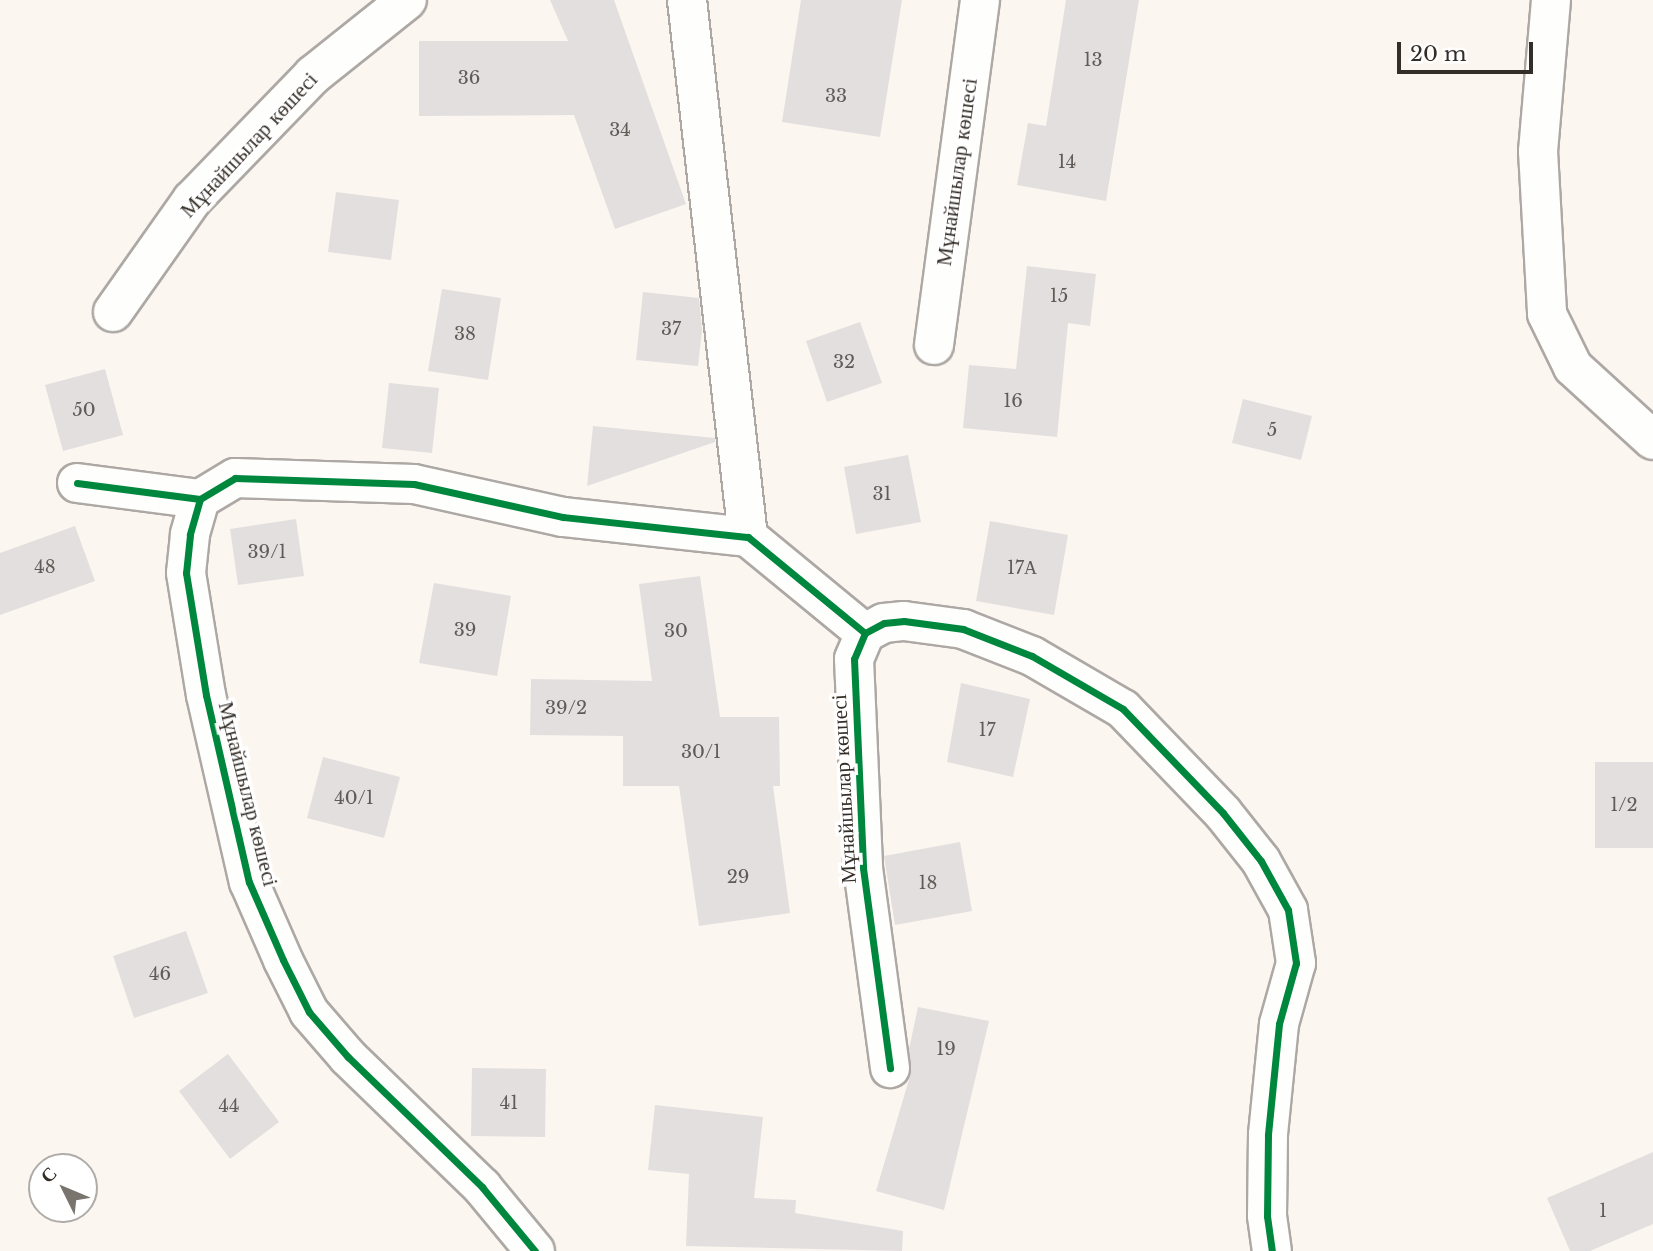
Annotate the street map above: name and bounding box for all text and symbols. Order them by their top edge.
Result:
scale bar [1401,28,1538,72]
text: 20 m [1410,41,1467,67]
house number: 13 [1083,49,1103,71]
street label: Мұнайшылар көшесі [175,67,323,223]
house number: 36 [458,67,480,89]
street label: Мұнайшылар көшесі [931,76,983,268]
house number: 33 [825,85,847,107]
house number: 34 [609,119,631,141]
house number: 14 [1058,151,1076,173]
house number: 15 [1050,285,1068,307]
house number: 37 [661,318,681,340]
house number: 38 [454,323,476,345]
house number: 32 [833,351,855,373]
house number: 16 [1003,390,1023,412]
house number: 50 [72,399,96,421]
house number: 5 [1267,419,1277,441]
house number: 31 [872,483,892,505]
house number: 39/1 [248,541,286,563]
house number: 48 [34,556,56,578]
house number: 17А [1007,557,1037,579]
house number: 39 [454,619,476,641]
house number: 30 [664,620,688,642]
street label: Мұнайшылар көшесі [826,694,862,884]
house number: 39/2 [545,697,587,719]
street label: Мұнайшылар көшесі [213,699,283,889]
house number: 17 [978,719,996,741]
house number: 30/1 [681,741,721,763]
house number: 40/1 [334,787,374,809]
house number: 1/2 [1610,794,1638,816]
house number: 29 [727,866,749,888]
house number: 18 [919,872,937,894]
house number: 46 [149,963,171,985]
house number: 19 [936,1038,956,1060]
house number: 41 [500,1092,518,1114]
house number: 44 [218,1095,240,1117]
north arrow [28,1153,98,1223]
text: С [36,1162,62,1188]
house number: 1 [1599,1200,1607,1222]

